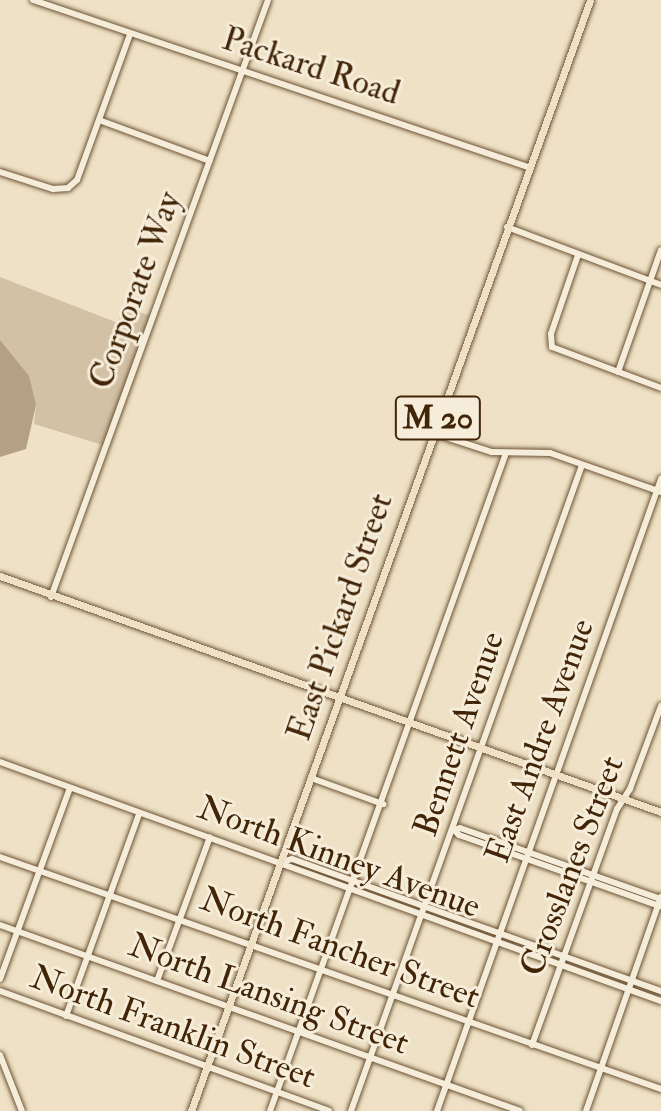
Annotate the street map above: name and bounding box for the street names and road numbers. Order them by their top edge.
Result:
street label: Packard Road [217,18,405,114]
street label: Corporate Way [80,186,190,394]
road number: M 20 [394,390,482,446]
street label: East Pickard Street [279,488,401,746]
street label: East Andre Avenue [477,614,603,868]
street label: Bennett Avenue [405,626,513,842]
street label: Crosslanes Street [511,750,633,982]
street label: North Kinney Avenue [192,787,486,927]
street label: North Fancher Street [195,879,485,1017]
street label: North Lansing Street [123,924,415,1064]
street label: North Franklin Street [25,957,321,1097]

